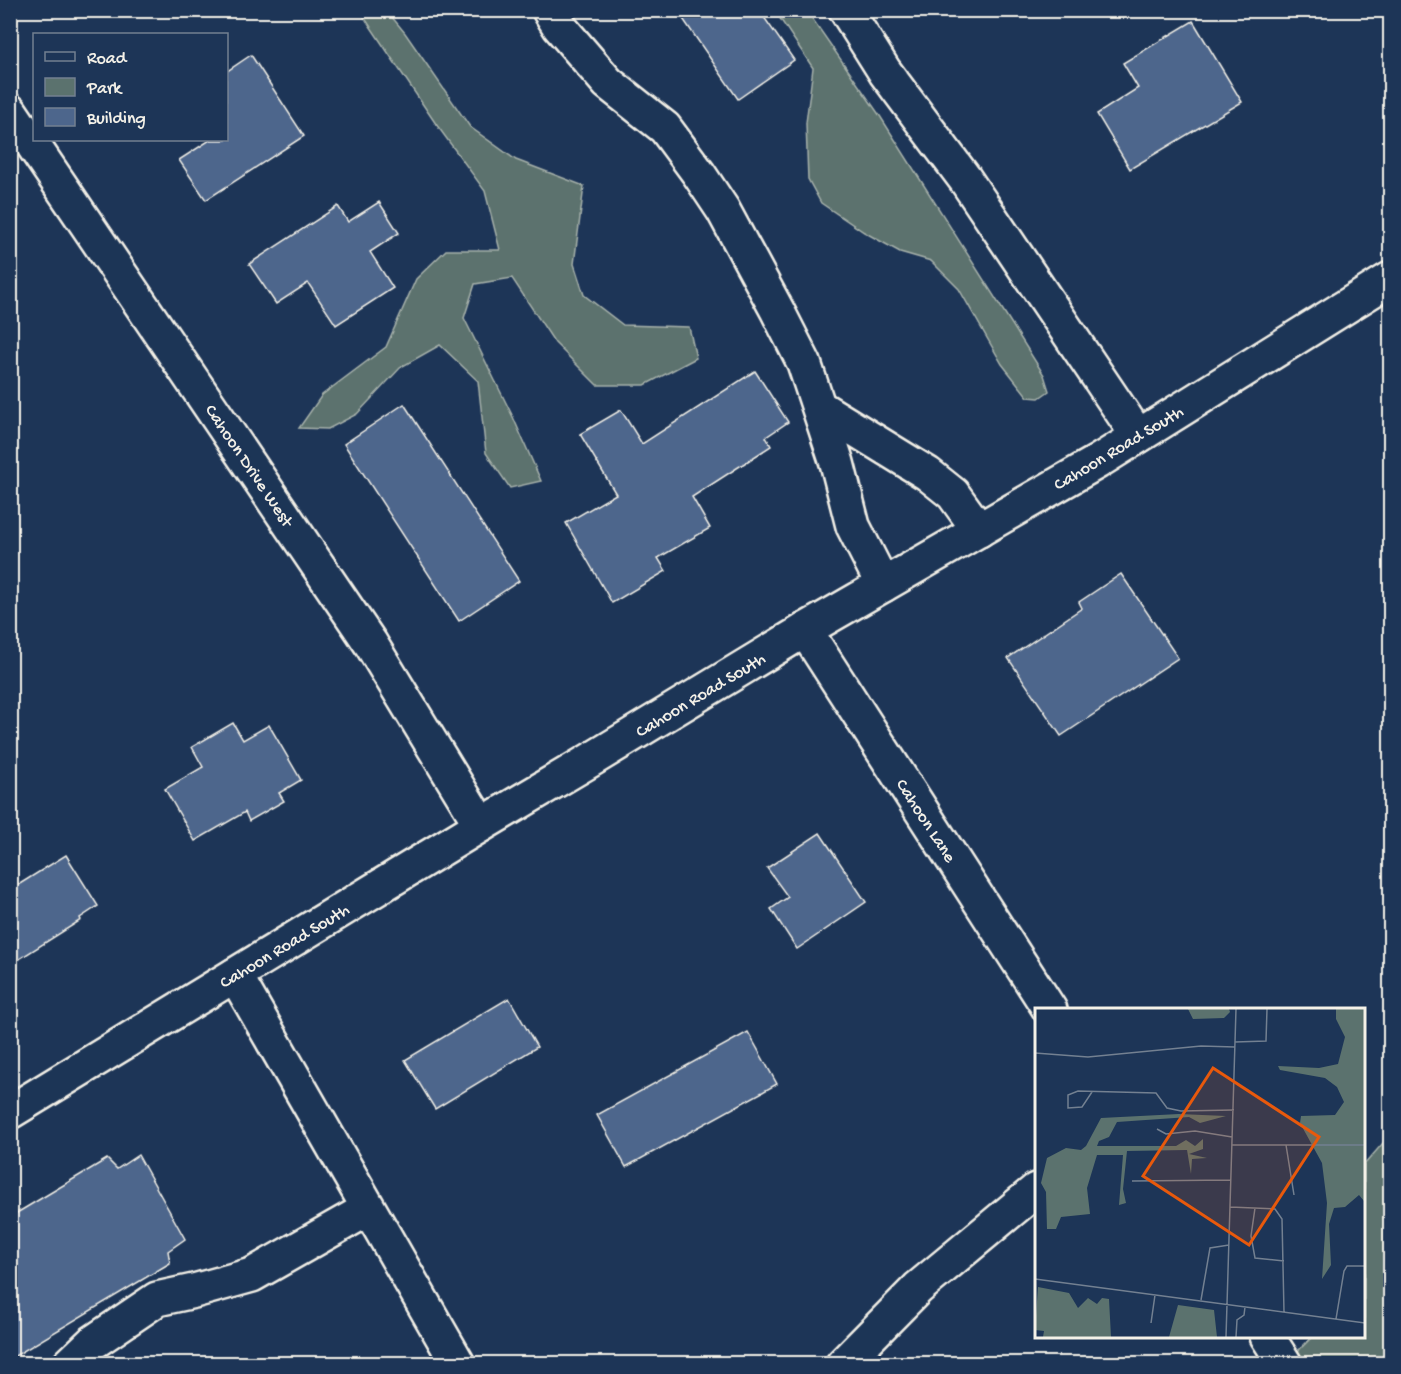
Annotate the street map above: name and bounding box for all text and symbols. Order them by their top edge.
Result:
legend [33,33,228,141]
text: Road [87,49,128,70]
text: Park [86,79,123,100]
text: Building [86,109,146,130]
street label: Cahoon Drive West [199,401,298,533]
street label: Cahoon Road South [1051,402,1188,496]
street label: Cahoon Road South [633,649,770,743]
street label: Cahoon Lane [890,776,960,868]
street label: Cahoon Road South [217,900,354,994]
inset map [1035,1008,1365,1338]

